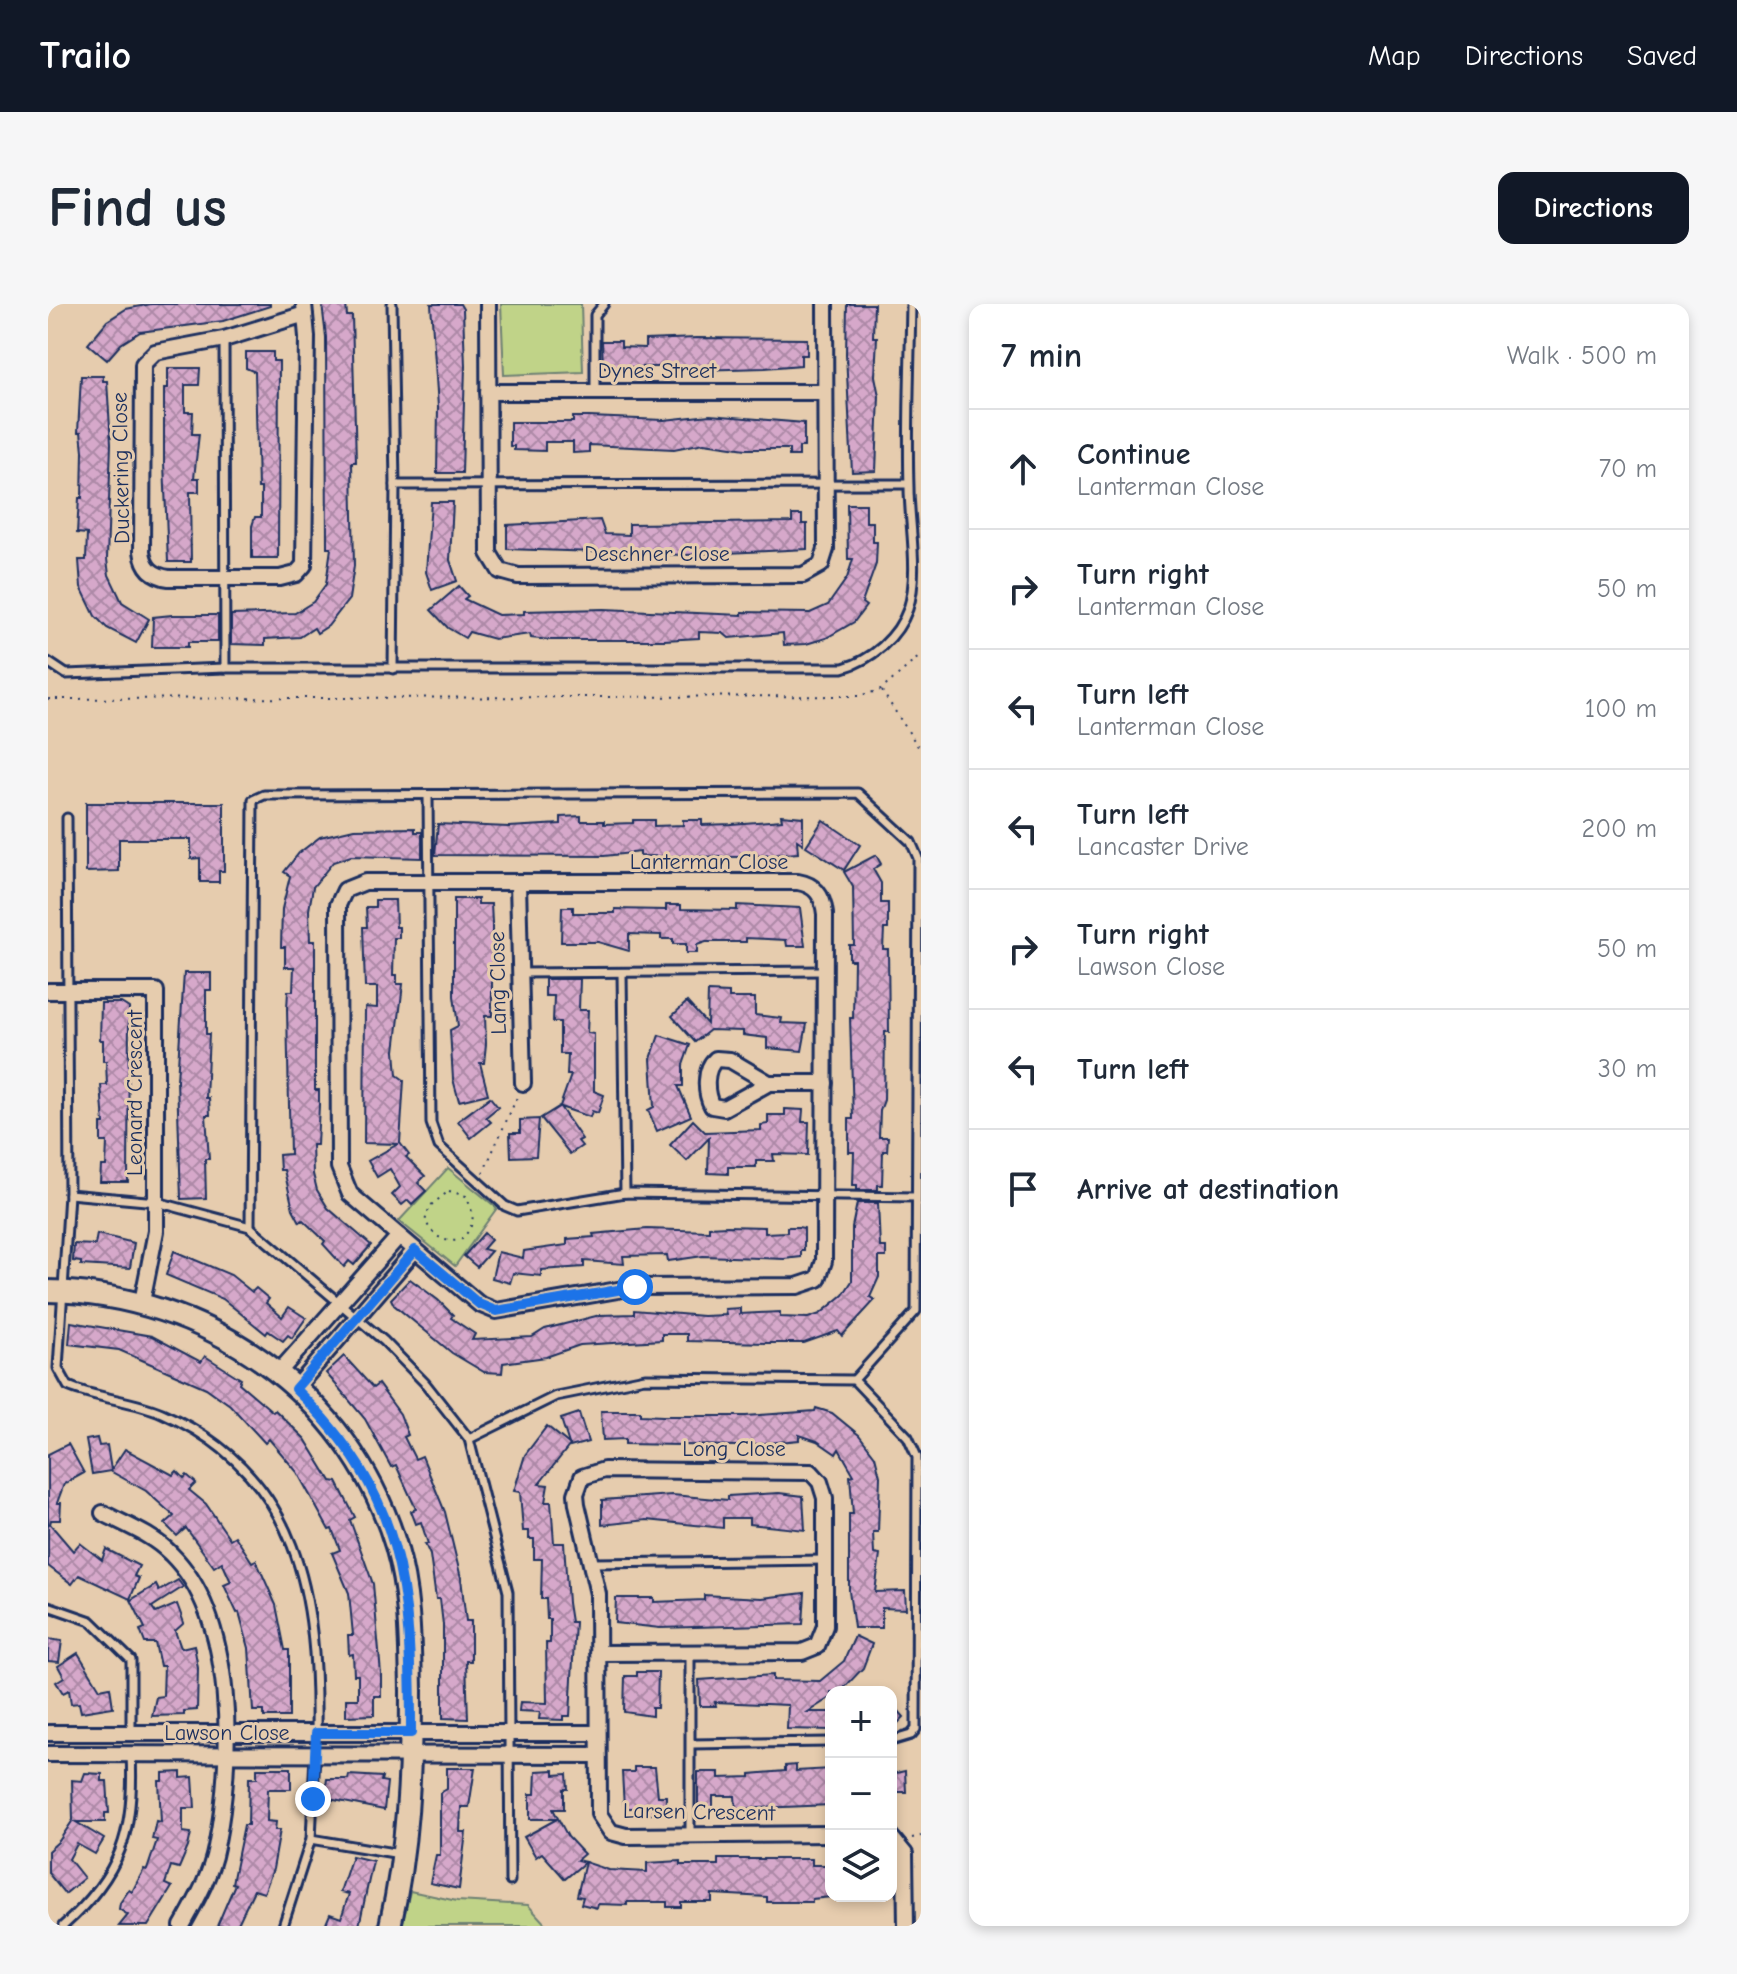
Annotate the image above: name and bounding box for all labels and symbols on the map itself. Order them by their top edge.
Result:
street label: Dynes Street [598,358,717,384]
street label: Duckering Close [107,392,135,544]
street label: Deschner Close [584,541,730,567]
street label: Lanterman Close [630,849,788,875]
street label: Lang Close [484,931,512,1035]
street label: Leonard Crescent [122,1009,148,1176]
route start [617,1269,653,1305]
street label: Long Close [682,1436,786,1462]
street label: Lawson Close [164,1720,290,1746]
route end [295,1781,331,1817]
street label: Larsen Crescent [623,1798,776,1826]

